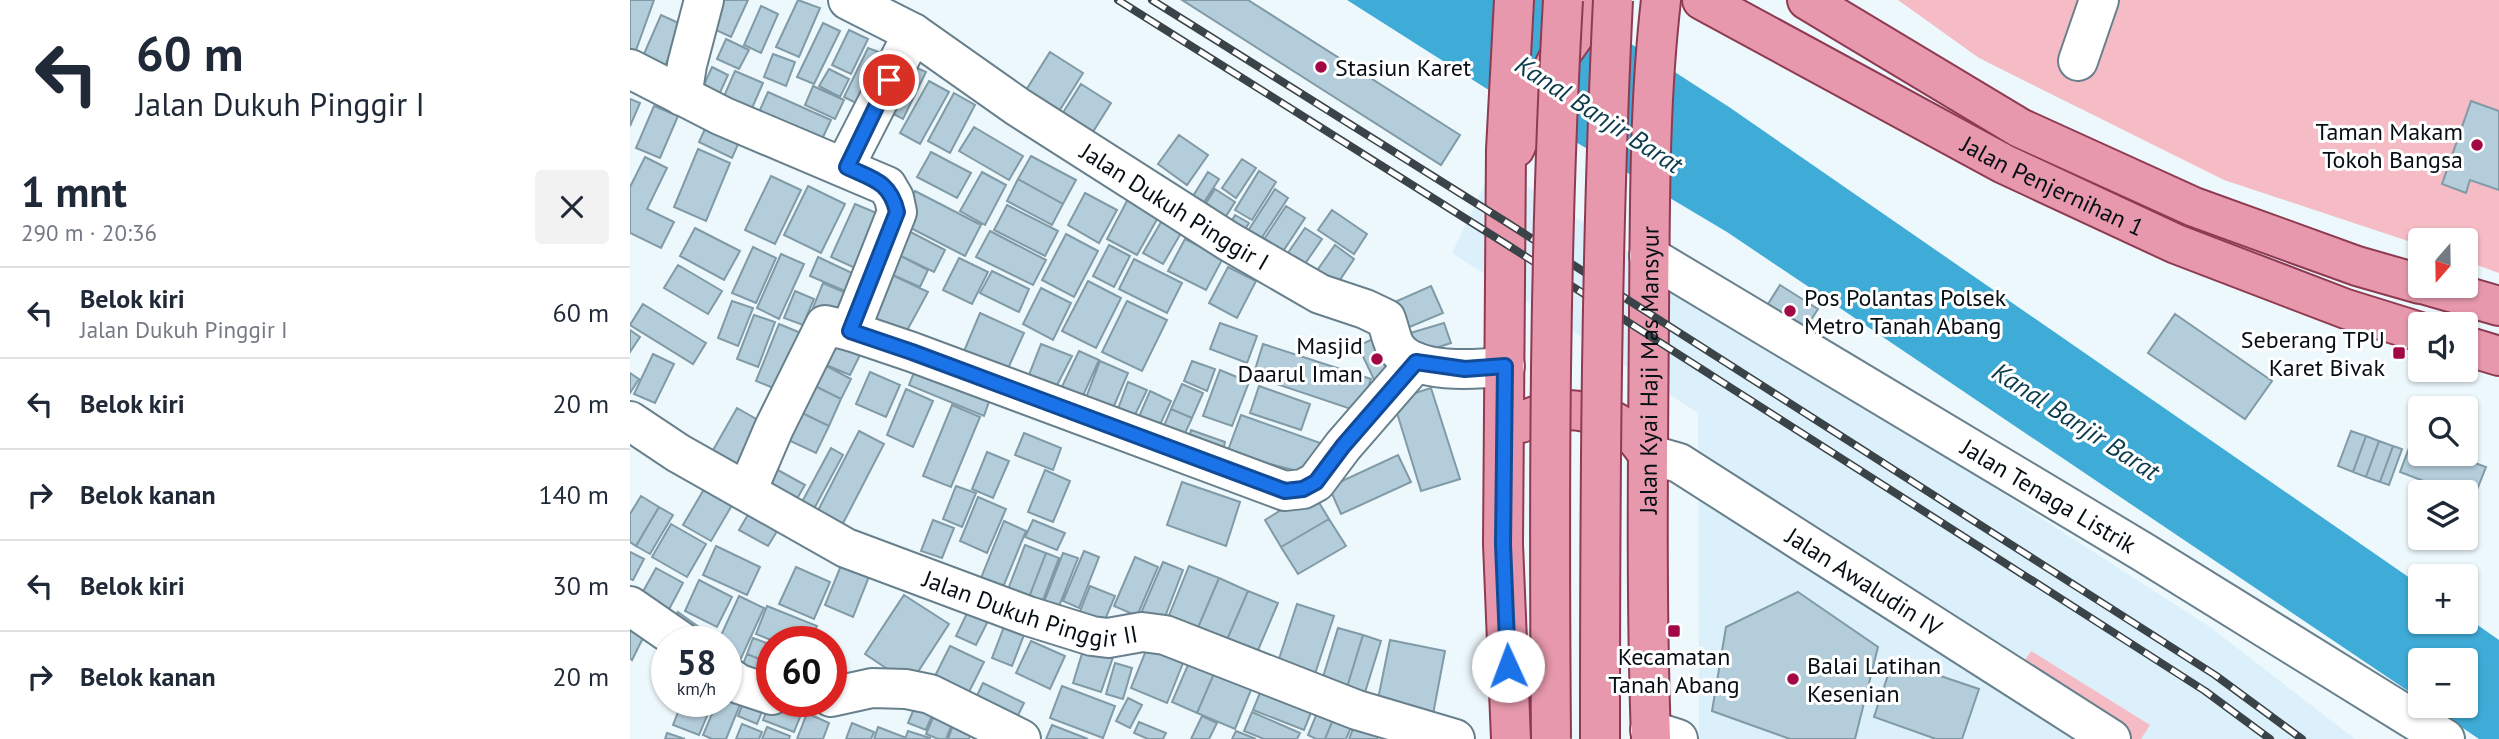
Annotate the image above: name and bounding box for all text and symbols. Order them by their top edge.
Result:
text: 60 m [136,21,243,85]
icon: left [21,28,112,119]
water label: Kanal Banjir Barat [1509,48,1690,181]
pin [859,50,919,110]
place label: Stasiun Karet [1335,52,1471,83]
marker: Stasiun Karet [1313,59,1329,75]
icon: arrive [870,61,908,99]
text: Jalan Dukuh Pinggir I [136,83,425,125]
place label: Taman Makam Tokoh Bangsa [2316,116,2463,175]
street label: Jalan Penjernihan 1 [1955,128,2149,243]
street label: Jalan Dukuh Pinggir I [1074,135,1275,277]
marker: Taman Makam Tokoh Bangsa [2469,137,2485,153]
text: 1 mnt [21,164,127,219]
button: close [535,170,609,244]
text: 290 m · 20:36 [21,218,157,247]
street label: Jalan Kyai Haji Mas Mansyur [1632,226,1665,515]
north arrow [2408,228,2478,298]
map controls [2408,228,2478,718]
text: Belok kiri [80,282,185,315]
place label: Pos Polantas Polsek Metro Tanah Abang [1804,282,2007,341]
icon: left [21,294,59,332]
text: 60 m [553,296,609,329]
marker: Pos Polantas Polsek Metro Tanah Abang [1782,303,1798,319]
button: sound [2408,312,2478,382]
text: Jalan Dukuh Pinggir I [80,315,288,344]
place label: Seberang TPU Karet Bivak [2241,324,2386,383]
place label: Masjid Daarul Iman [1237,330,1363,389]
marker: Seberang TPU Karet Bivak [2391,345,2407,361]
marker: Masjid Daarul Iman [1369,351,1385,367]
water label: Kanal Banjir Barat [1986,355,2167,488]
icon: left [21,385,59,423]
text: Belok kiri [80,387,185,420]
text: 20 m [553,387,609,420]
button: search [2408,396,2478,466]
street label: Jalan Tenaga Listrik [1955,431,2142,560]
icon: right [21,476,59,514]
text: Belok kanan [80,478,216,511]
text: 140 m [538,478,609,511]
button: layers [2408,480,2478,550]
street label: Jalan Awaludin IV [1779,519,1948,643]
street label: Jalan Dukuh Pinggir II [918,562,1140,654]
button: + [2408,564,2478,634]
icon: left [21,567,59,605]
text: Belok kiri [80,569,185,602]
text: 30 m [553,569,609,602]
marker: Kecamatan Tanah Abang [1666,623,1682,639]
speed limit sign: 60 [756,626,847,717]
position arrow [1471,629,1545,703]
text: 58 [677,639,716,685]
place label: Kecamatan Tanah Abang [1608,641,1740,700]
button: − [2408,648,2478,718]
place label: Balai Latihan Kesenian [1807,650,1941,709]
icon: right [21,658,59,696]
text: Belok kanan [80,660,216,693]
text: 20 m [553,660,609,693]
marker: Balai Latihan Kesenian [1785,671,1801,687]
text: km/h [677,677,716,700]

